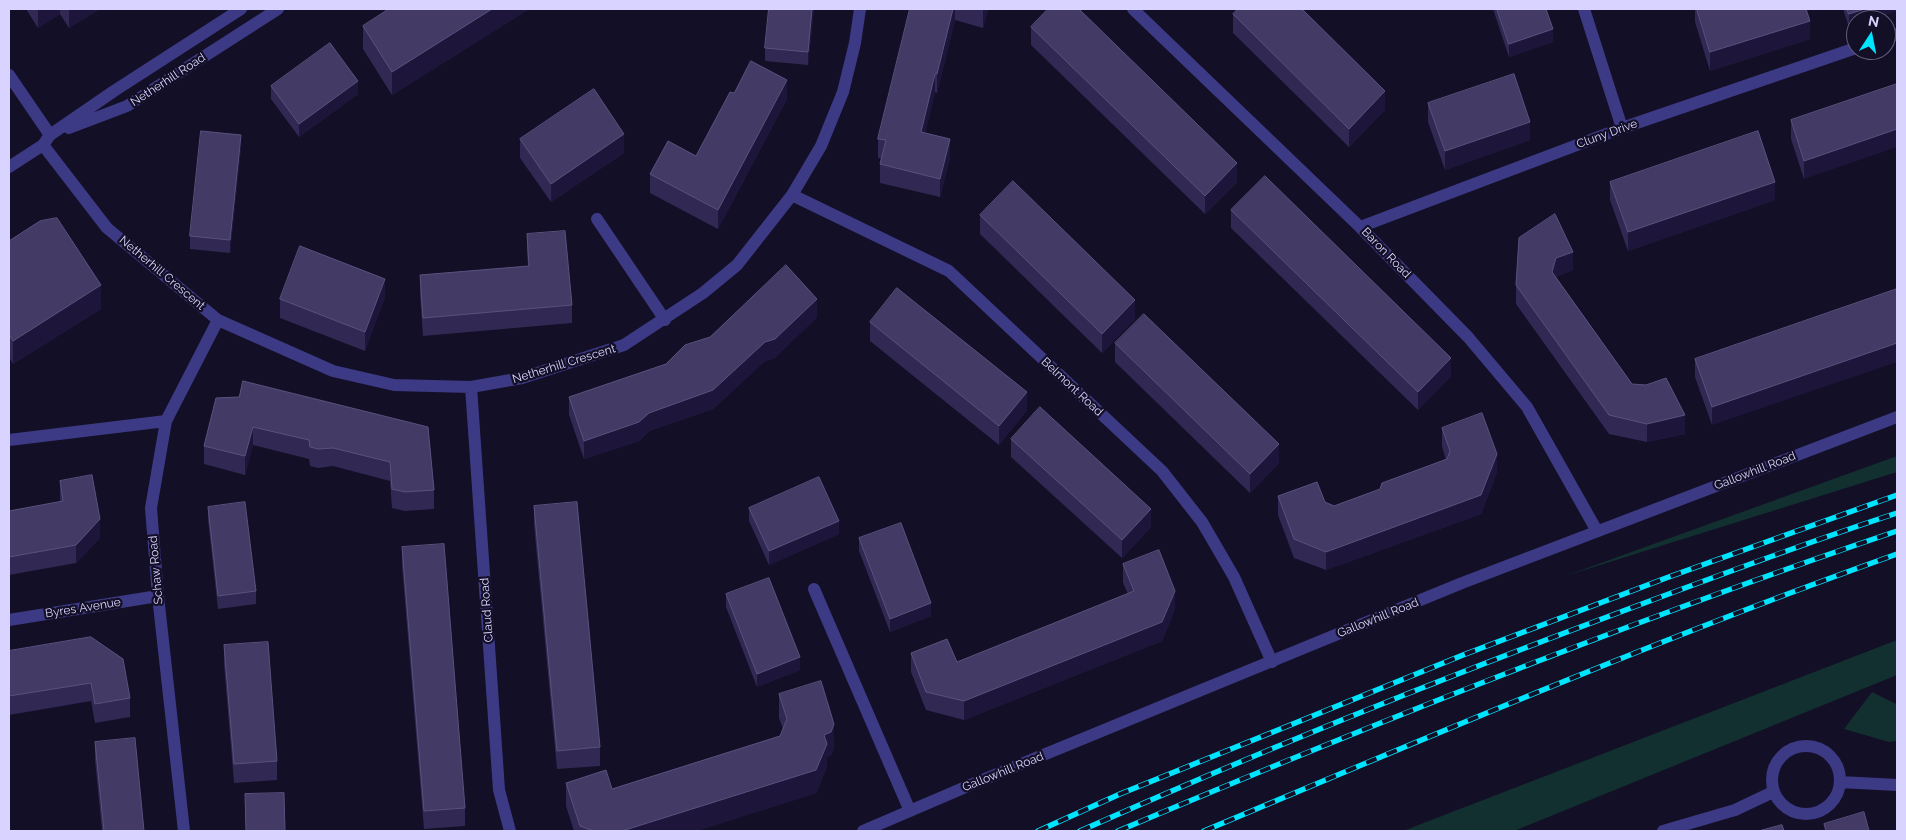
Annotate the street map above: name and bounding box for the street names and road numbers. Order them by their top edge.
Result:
street label: Netherhill Road [128,50,208,110]
street label: Cluny Drive [1575,116,1639,152]
street label: Baron Road [1358,225,1414,281]
street label: Netherhill Crescent [116,233,208,313]
street label: Netherhill Crescent [511,341,617,387]
street label: Belmont Road [1038,355,1106,419]
street label: Gallowhill Road [1712,449,1798,493]
street label: Schaw Road [146,535,166,605]
street label: Claud Road [478,577,496,643]
street label: Byres Avenue [44,595,122,621]
street label: Gallowhill Road [1335,595,1421,641]
street label: Gallowhill Road [960,749,1046,795]

